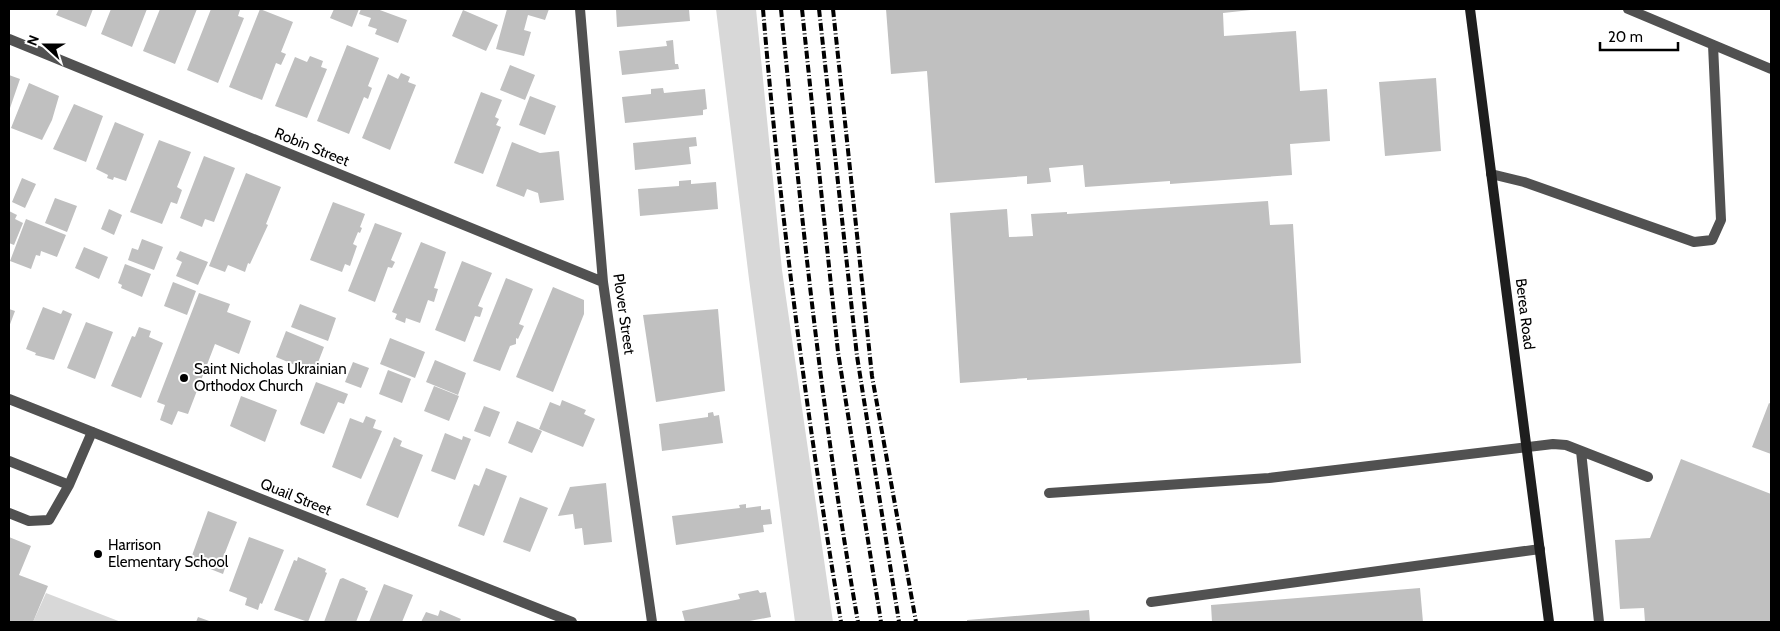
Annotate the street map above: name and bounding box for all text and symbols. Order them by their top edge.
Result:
north arrow [20,20,70,70]
scale bar [1600,20,1678,52]
text: 20 m [1608,28,1643,46]
text: N [23,32,43,48]
street label: Robin Street [272,124,352,170]
street label: Plover Street [609,272,639,356]
street label: Berea Road [1512,277,1538,351]
place label: Saint Nicholas Ukrainian Orthodox Church [194,360,347,395]
marker: Saint Nicholas Ukrainian Orthodox Church [178,372,190,384]
street label: Quail Street [258,475,334,519]
place label: Harrison Elementary School [108,536,229,571]
marker: Harrison Elementary School [92,548,104,560]

